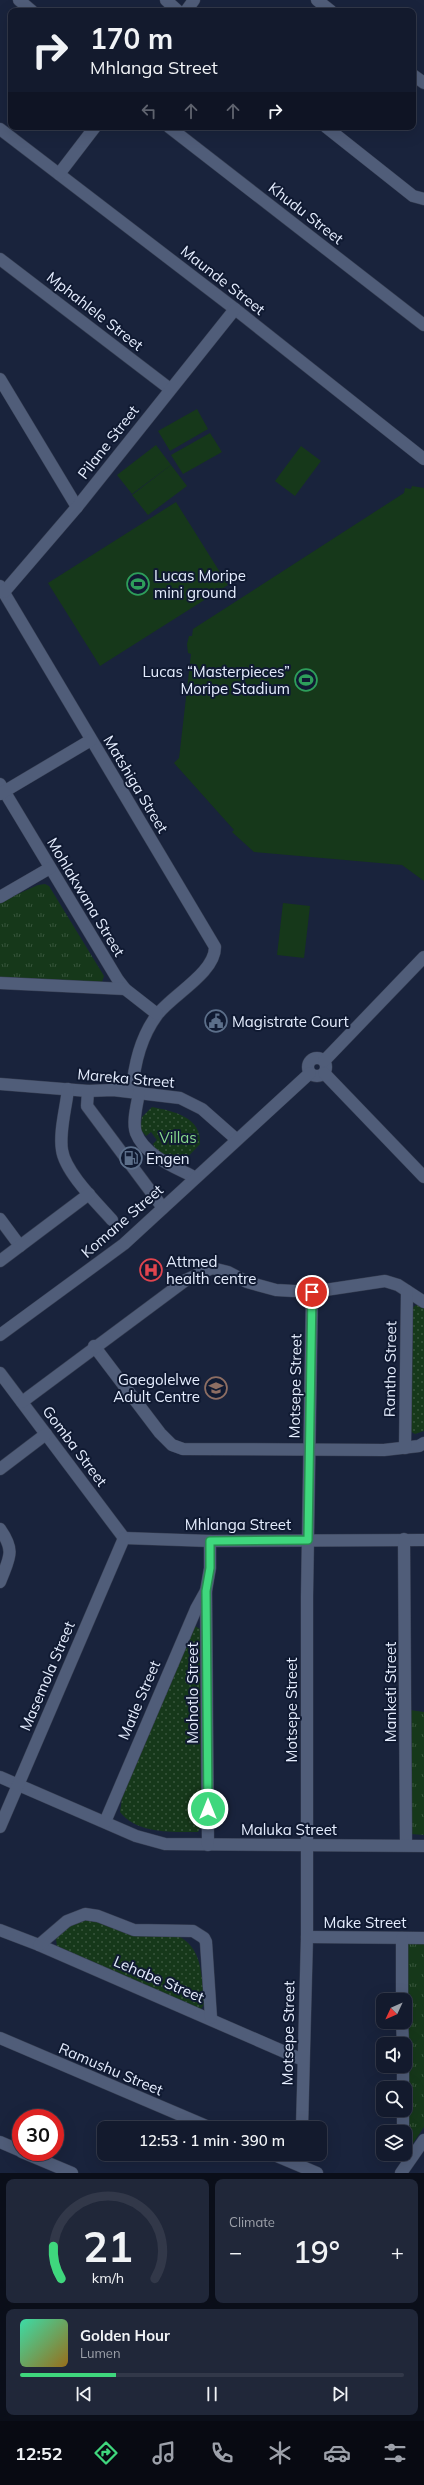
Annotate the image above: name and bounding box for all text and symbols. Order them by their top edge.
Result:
text: 170 m [90,21,173,56]
icon: right [24,24,76,76]
text: Mhlanga Street [90,56,218,79]
icon: left [138,100,160,122]
icon: ahead [180,100,202,122]
icon: ahead [222,100,244,122]
icon: right [264,100,286,122]
street label: Khudu Street [265,178,347,248]
street label: Maunde Street [177,241,269,319]
street label: Mphahlele Street [43,267,147,355]
street label: Pilane Street [73,401,143,483]
place label: Lucas Moripe mini ground [154,566,246,602]
sports icon: Lucas Moripe mini ground [125,571,151,597]
place label: Lucas “Masterpieces” Moripe Stadium [143,662,290,698]
sports icon: Lucas “Masterpieces” Moripe Stadium [293,667,319,693]
street label: Matshiga Street [99,732,173,836]
street label: Mohlakwana Street [43,834,129,960]
public building icon: Magistrate Court [203,1008,229,1034]
place label: Magistrate Court [232,1012,349,1031]
street label: Mareka Street [77,1064,175,1092]
park label: Villas [159,1128,197,1147]
fuel station icon: Engen [118,1145,144,1171]
place label: Engen [146,1149,190,1168]
street label: Komane Street [77,1180,167,1262]
place label: Attmed health centre [166,1252,256,1288]
hospital icon: Attmed health centre [138,1257,164,1283]
pin [295,1275,329,1309]
icon: arrive [301,1281,323,1303]
street label: Rantho Street [380,1321,400,1417]
street label: Motsepe Street [285,1333,305,1439]
place label: Gaegolelwe Adult Centre [113,1370,200,1406]
school or university icon: Gaegolelwe Adult Centre [203,1375,229,1401]
street label: Gomba Street [38,1402,112,1490]
street label: Mhlanga Street [185,1515,291,1534]
street label: Masemola Street [15,1618,79,1734]
street label: Mohotlo Street [183,1642,202,1744]
street label: Manketi Street [381,1642,400,1742]
street label: Matle Street [114,1658,164,1742]
street label: Motsepe Street [282,1658,301,1762]
position arrow [187,1788,229,1830]
street label: Maluka Street [241,1820,337,1839]
street label: Make Street [324,1913,406,1932]
street label: Lehabe Street [111,1951,207,2007]
street label: Motsepe Street [278,1980,298,2086]
north arrow [376,1993,412,2029]
map controls [376,1993,412,2161]
button: sound [376,2037,412,2073]
street label: Ramushu Street [56,2038,166,2100]
button: search [376,2081,412,2117]
speed limit sign: 30 [12,2109,64,2161]
button: layers [376,2125,412,2161]
text: 12:53 · 1 min · 390 m [139,2131,285,2150]
text: Climate [229,2214,275,2230]
text: 21 [83,2220,132,2272]
text: 19° [293,2233,340,2271]
text: − [229,2238,242,2266]
text: + [391,2238,404,2266]
text: km/h [91,2269,124,2287]
text: Golden Hour [80,2326,170,2345]
text: Lumen [80,2345,121,2361]
icon: previous [73,2383,95,2405]
icon: pause [201,2383,223,2405]
icon: next [329,2383,351,2405]
icon: directions [92,2439,120,2467]
icon: music [150,2439,178,2467]
icon: phone [208,2439,236,2467]
icon: climate [266,2439,294,2467]
icon: car [323,2439,351,2467]
icon: filters [381,2439,409,2467]
text: 12:52 [15,2442,63,2465]

